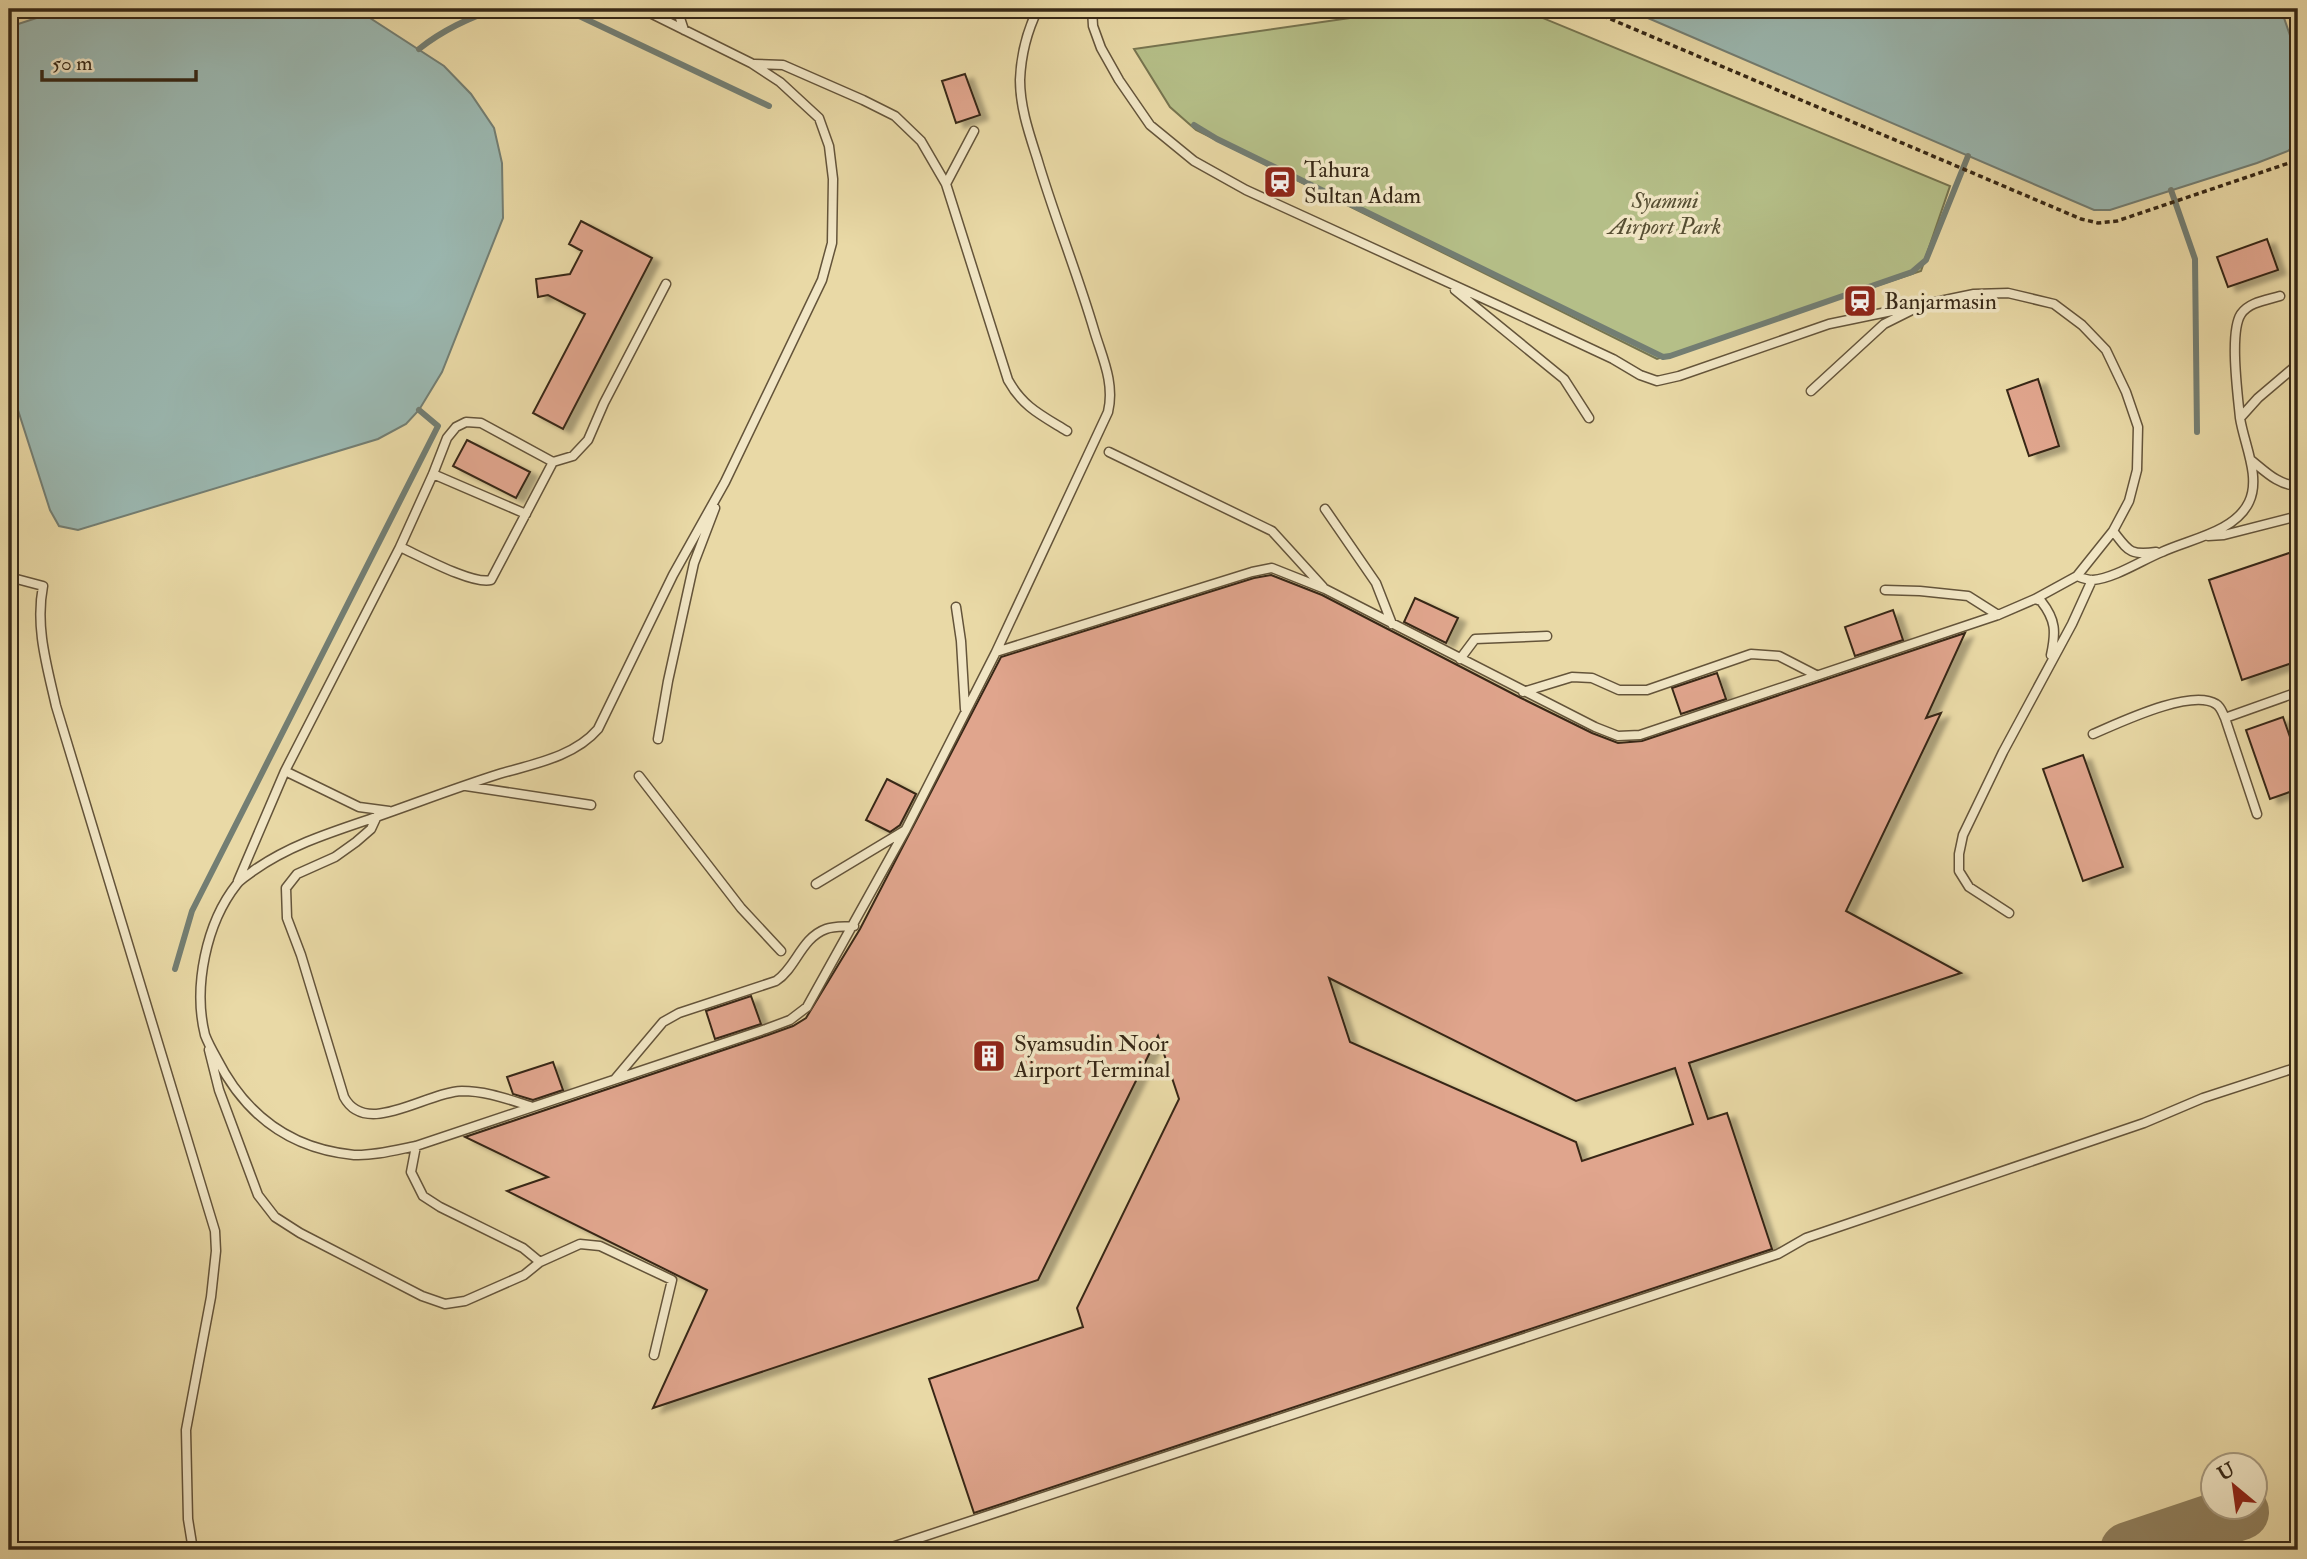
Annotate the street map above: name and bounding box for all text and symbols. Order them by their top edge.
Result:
scale bar [42,38,196,82]
text: 50 m [52,50,93,77]
place label: Tahura Sultan Adam [1304,155,1421,210]
station icon: Tahura Sultan Adam [1261,163,1299,201]
park label: Syammi Airport Park [1606,186,1721,241]
station icon: Banjarmasin [1841,282,1879,320]
place label: Banjarmasin [1884,287,1997,316]
place label: Syamsudin Noor Airport Terminal [1013,1029,1170,1085]
building icon: Syamsudin Noor Airport Terminal [970,1037,1008,1075]
north arrow [2198,1450,2268,1520]
text: U [2213,1458,2239,1486]

